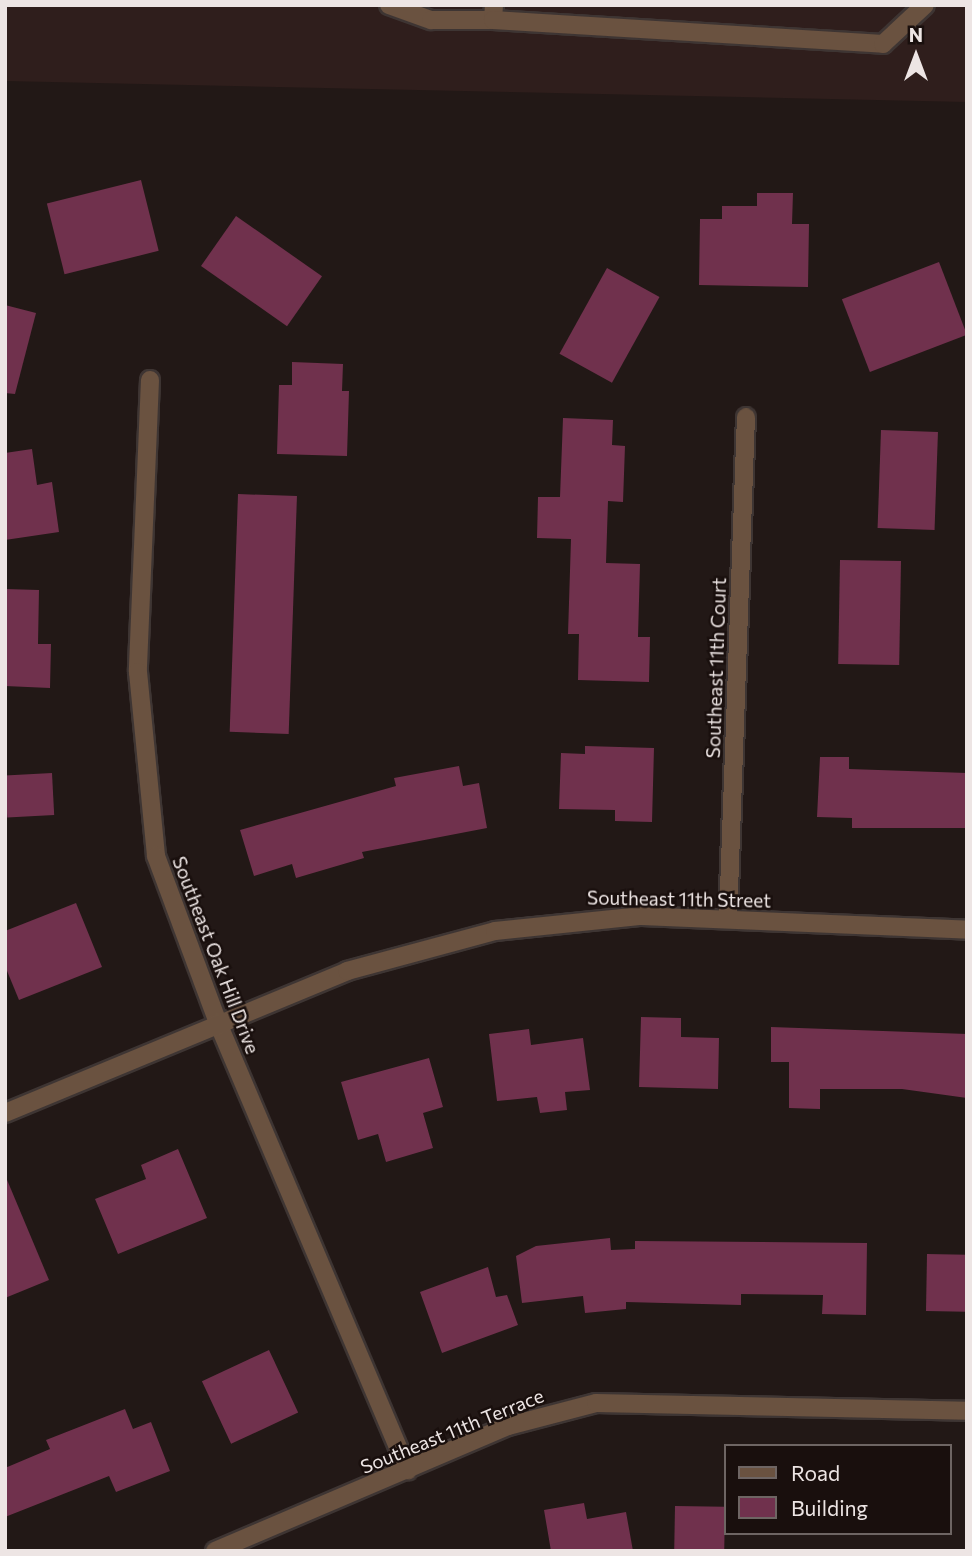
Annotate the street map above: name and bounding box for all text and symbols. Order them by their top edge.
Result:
north arrow [881,21,951,91]
text: N [909,23,923,46]
street label: Southeast 11th Court [701,577,731,759]
street label: Southeast Oak Hill Drive [168,853,264,1057]
street label: Southeast 11th Street [587,886,771,912]
street label: Southeast 11th Terrace [357,1384,547,1478]
legend [724,1444,951,1535]
text: Road [791,1460,840,1485]
text: Building [791,1495,868,1520]

